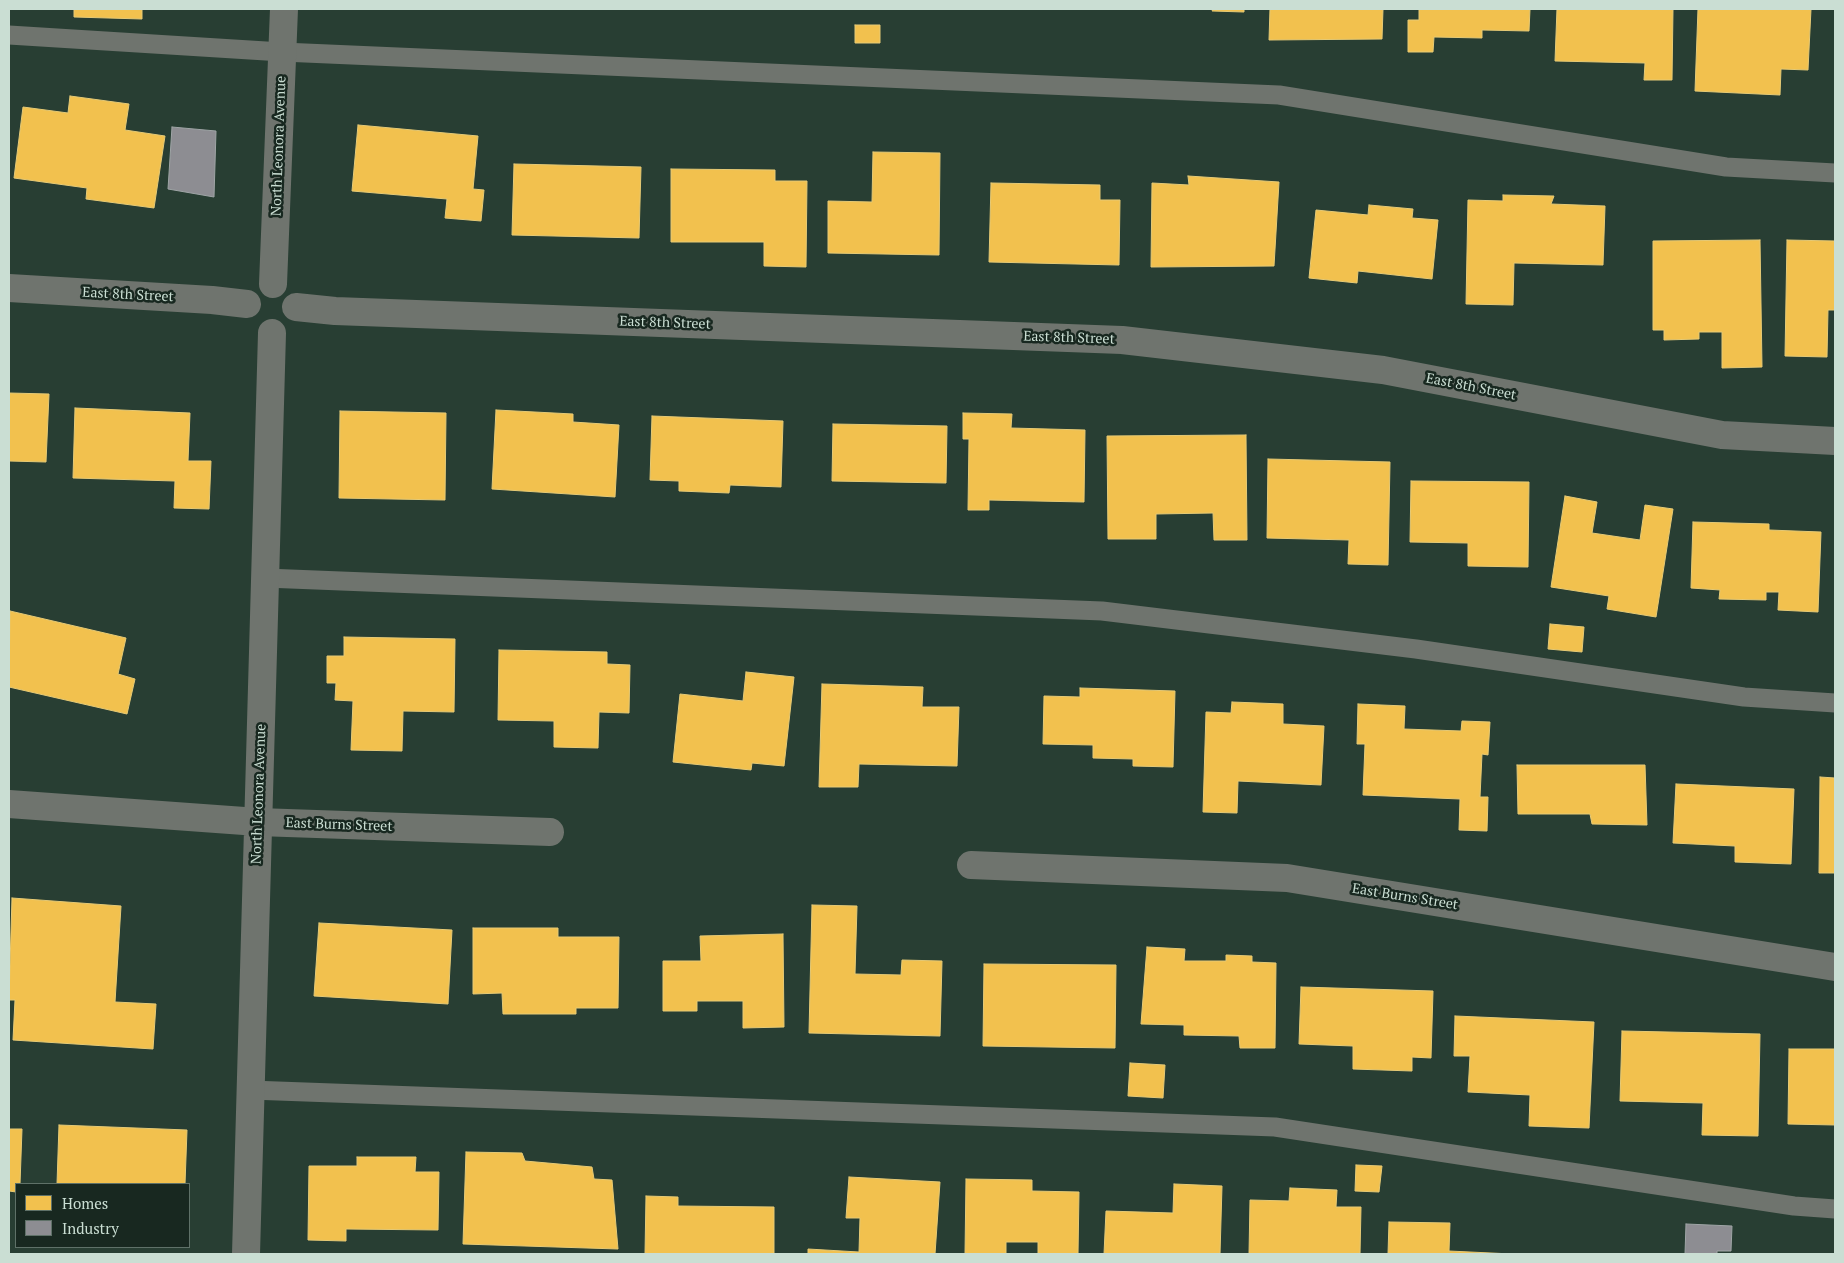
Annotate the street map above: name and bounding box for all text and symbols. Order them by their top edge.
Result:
street label: North Leonora Avenue [268,76,290,216]
street label: East 8th Street [82,284,174,306]
street label: East 8th Street [619,313,711,333]
street label: East 8th Street [1023,328,1115,348]
street label: East 8th Street [1424,370,1518,404]
street label: North Leonora Avenue [248,724,270,864]
street label: East Burns Street [285,815,393,835]
street label: East Burns Street [1351,880,1459,914]
legend [15,1183,190,1248]
text: Homes [62,1193,108,1213]
text: Industry [62,1218,119,1238]

